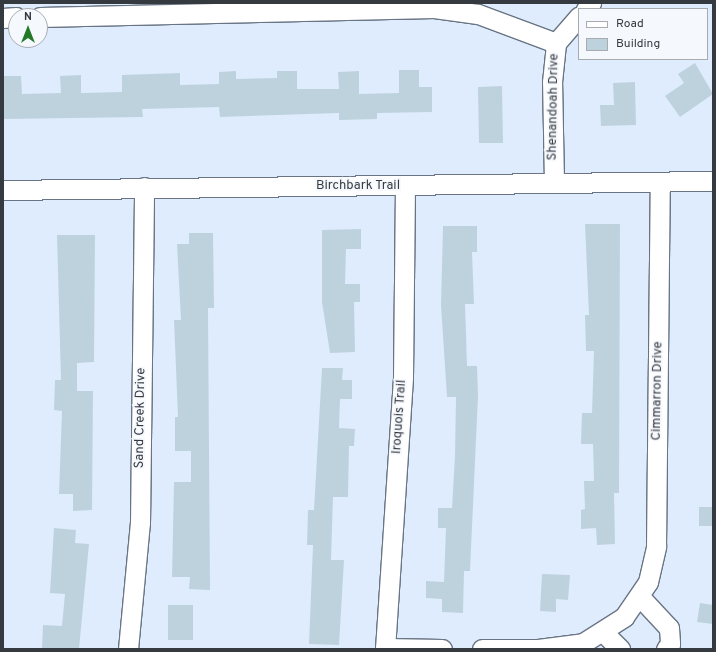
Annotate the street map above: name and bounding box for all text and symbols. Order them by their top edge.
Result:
north arrow [8,8,48,48]
legend [578,8,708,60]
text: N [24,10,32,24]
text: Road [616,16,644,32]
text: Building [616,36,660,52]
street label: Shenandoah Drive [545,53,563,161]
street label: Birchbark Trail [316,178,400,194]
street label: Cimmarron Drive [649,341,667,441]
street label: Sand Creek Drive [132,367,150,469]
street label: Iroquois Trail [390,379,410,455]

